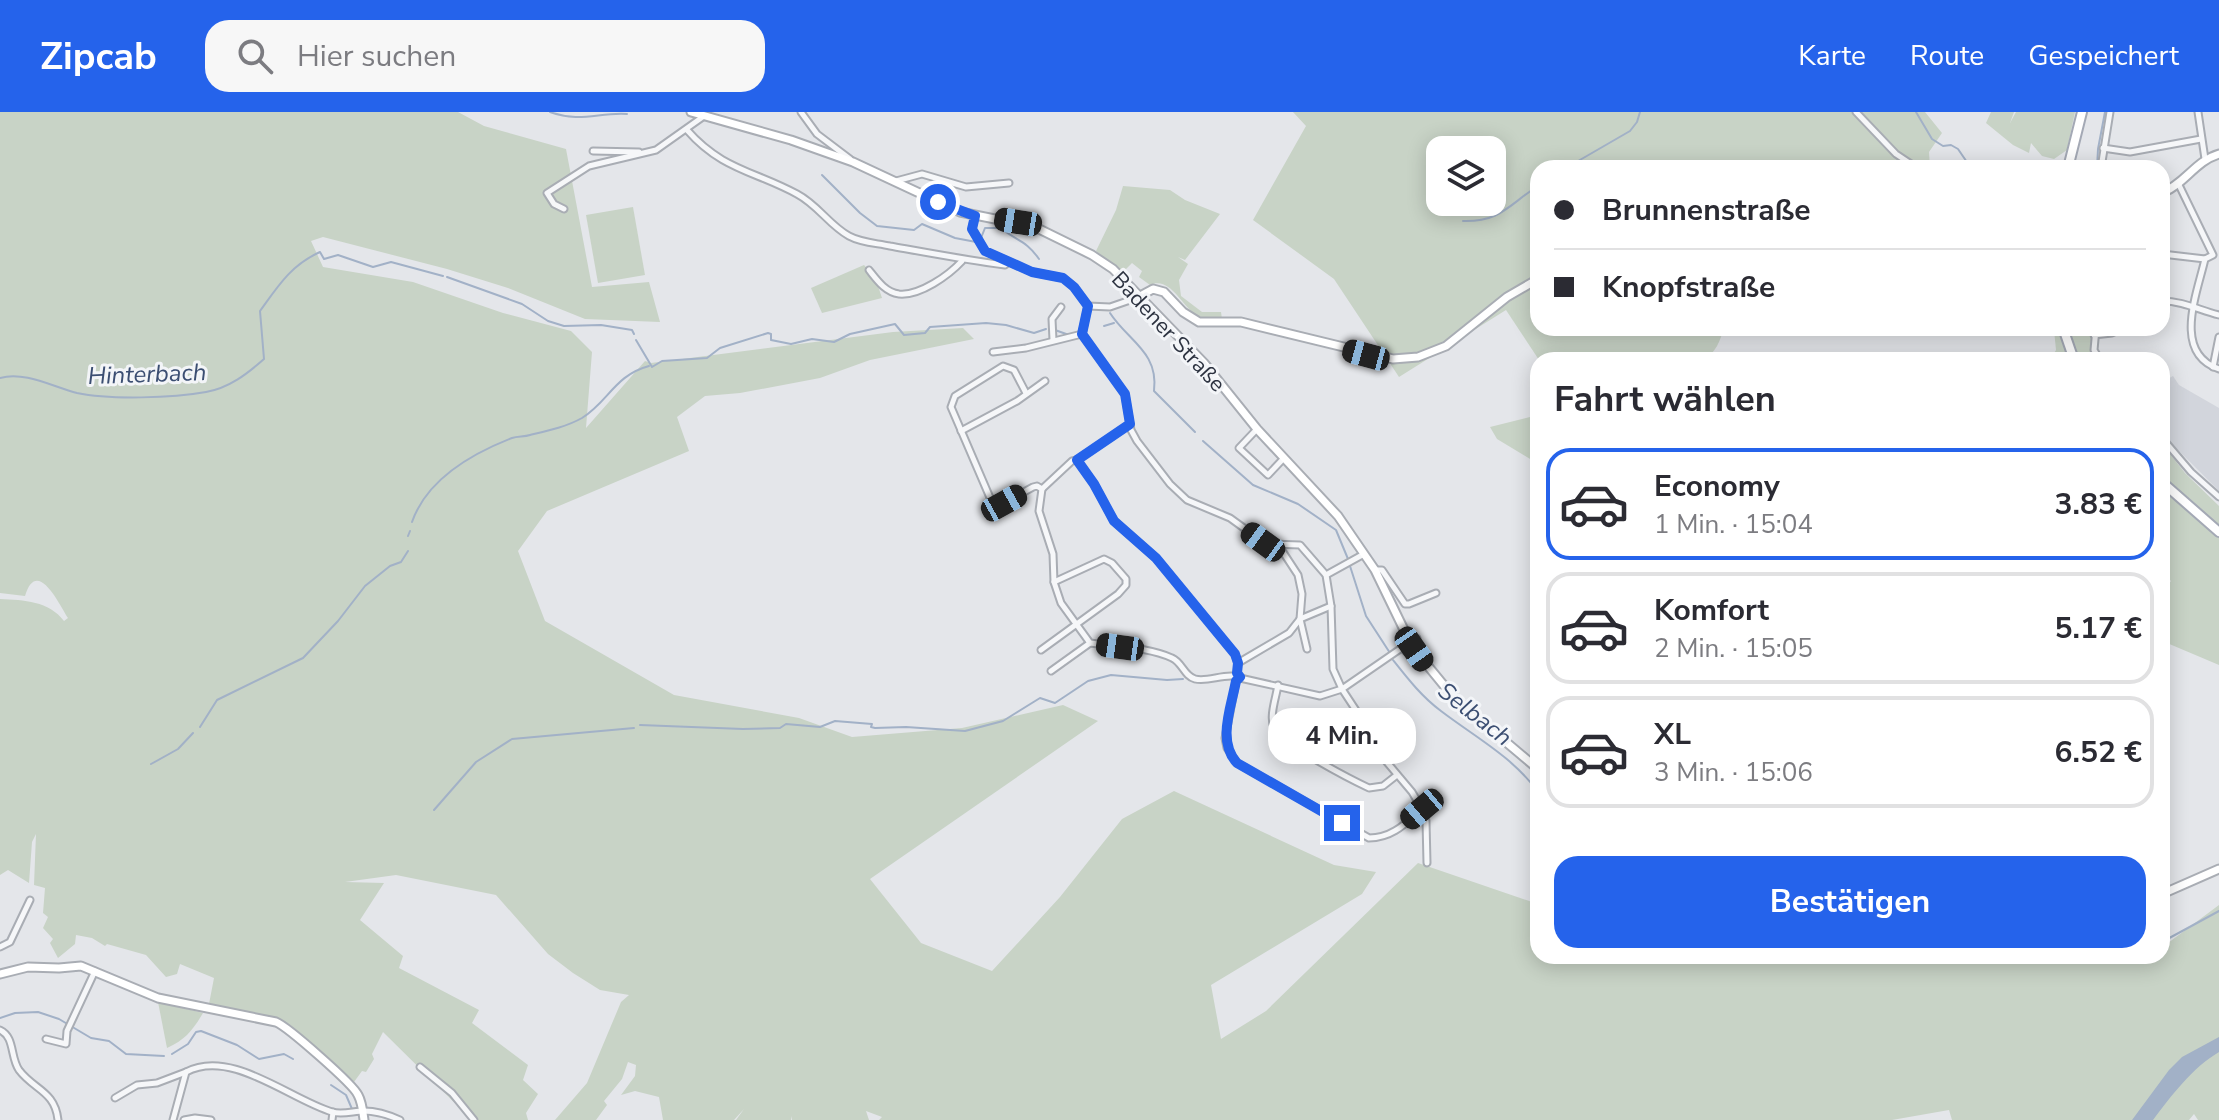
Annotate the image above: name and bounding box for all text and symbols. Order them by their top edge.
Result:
search box [205,20,765,92]
text: Zipcab [40,31,157,82]
icon: search [233,34,277,78]
text: Hier suchen [297,36,456,77]
text: Karte [1798,37,1866,75]
text: Route [1910,37,1984,75]
text: Gespeichert [2028,37,2179,75]
map controls [1426,136,1506,216]
button: layers [1426,136,1506,216]
route start [920,184,956,220]
text: Brunnenstraße [1602,190,1811,231]
car [992,206,1044,238]
street label: Badener Straße [1105,265,1232,398]
text: Knopfstraße [1602,267,1775,308]
car [1340,337,1392,373]
water label: Hinterbach [87,356,207,392]
text: Fahrt wählen [1554,375,1776,424]
text: Economy [1654,466,1780,507]
icon: car [1558,468,1630,540]
car [977,481,1031,525]
text: 3.83 € [2054,484,2142,525]
text: 1 Min. · 15:04 [1654,507,1813,542]
car [1237,518,1289,566]
text: Komfort [1654,590,1769,631]
icon: car [1558,592,1630,664]
text: 5.17 € [2054,608,2142,649]
car [1390,622,1438,676]
text: 2 Min. · 15:05 [1654,631,1813,666]
car [1095,632,1145,662]
water label: Selbach [1431,675,1519,753]
callout: 4 Min. [1268,707,1416,763]
text: XL [1654,714,1691,755]
icon: car [1558,716,1630,788]
text: 4 Min. [1305,718,1379,753]
text: 6.52 € [2054,732,2142,773]
text: 3 Min. · 15:06 [1654,755,1813,790]
car [1396,784,1448,834]
route end [1324,805,1360,841]
button: Bestätigen [1554,856,2146,948]

